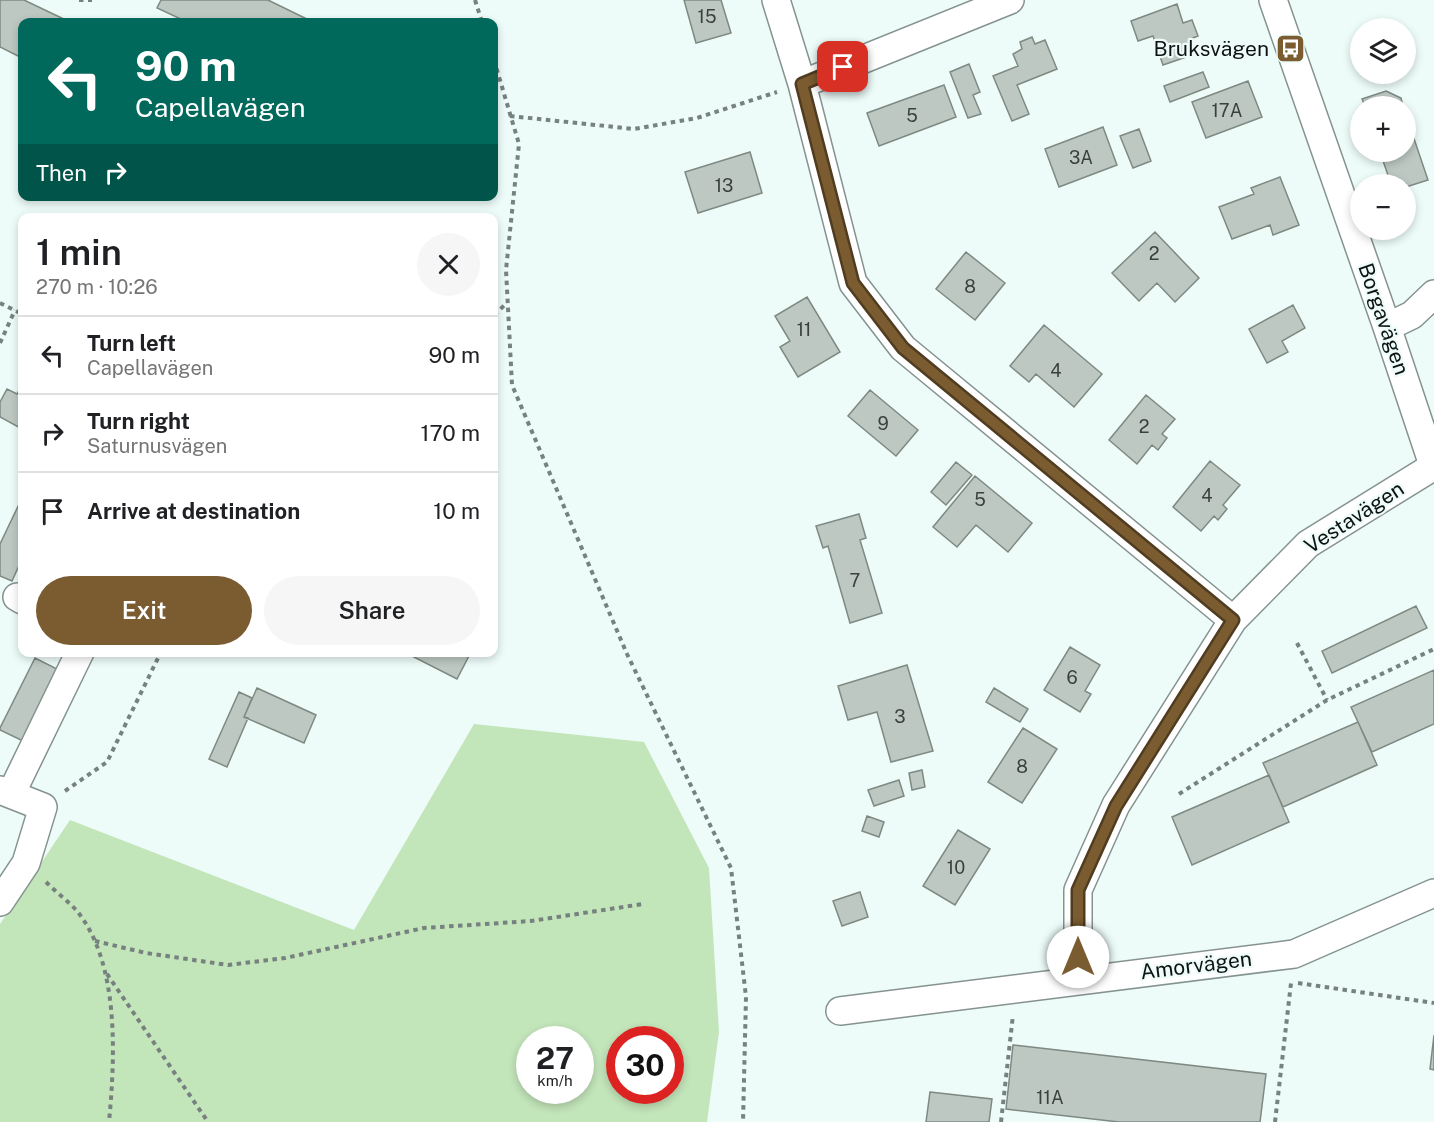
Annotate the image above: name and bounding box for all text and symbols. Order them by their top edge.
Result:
house number: 15 [698,6,716,27]
map controls [1350,18,1416,240]
button: layers [1350,18,1416,84]
bus stop icon: Bruksvägen [1274,32,1306,64]
place label: Bruksvägen [1154,36,1269,61]
text: 90 m [135,41,237,90]
pin [817,41,868,92]
icon: left [36,42,114,120]
icon: arrive [826,50,859,83]
text: Capellavägen [135,91,305,123]
button: + [1350,96,1416,162]
house number: 17A [1212,100,1243,121]
house number: 5 [906,105,918,126]
house number: 3A [1069,147,1093,168]
icon: right [99,156,132,189]
text: Then [36,160,87,186]
button: − [1350,174,1416,240]
house number: 13 [715,175,733,196]
text: 1 min [36,231,122,273]
button: close [417,233,480,296]
house number: 2 [1149,243,1159,264]
street label: Borgavägen [1353,260,1415,378]
text: 270 m · 10:26 [36,275,158,299]
house number: 8 [964,276,976,297]
house number: 11 [797,319,811,340]
text: Turn left [87,330,176,356]
icon: left [36,339,69,372]
text: 90 m [429,342,480,368]
text: Capellavägen [87,356,213,380]
house number: 4 [1050,360,1062,381]
text: Turn right [87,408,190,434]
house number: 9 [877,413,889,434]
house number: 2 [1139,416,1149,437]
icon: right [36,417,69,450]
text: 170 m [420,420,480,446]
text: Saturnusvägen [87,434,227,458]
street label: Vestavägen [1300,476,1408,558]
house number: 4 [1201,485,1213,506]
house number: 5 [974,489,986,510]
icon: arrive [36,495,69,528]
text: Arrive at destination [87,498,300,524]
text: 10 m [433,498,480,524]
house number: 7 [850,570,860,591]
button: Exit [36,576,252,645]
button: Share [264,576,480,645]
house number: 6 [1066,667,1078,688]
house number: 3 [894,706,906,727]
house number: 8 [1016,756,1028,777]
house number: 10 [947,857,965,878]
position arrow [1046,925,1110,989]
street label: Amorvägen [1139,946,1253,984]
speed limit sign: 30 [606,1026,684,1104]
text: 27 [536,1040,574,1076]
text: km/h [537,1072,573,1089]
house number: 11A [1036,1087,1064,1108]

